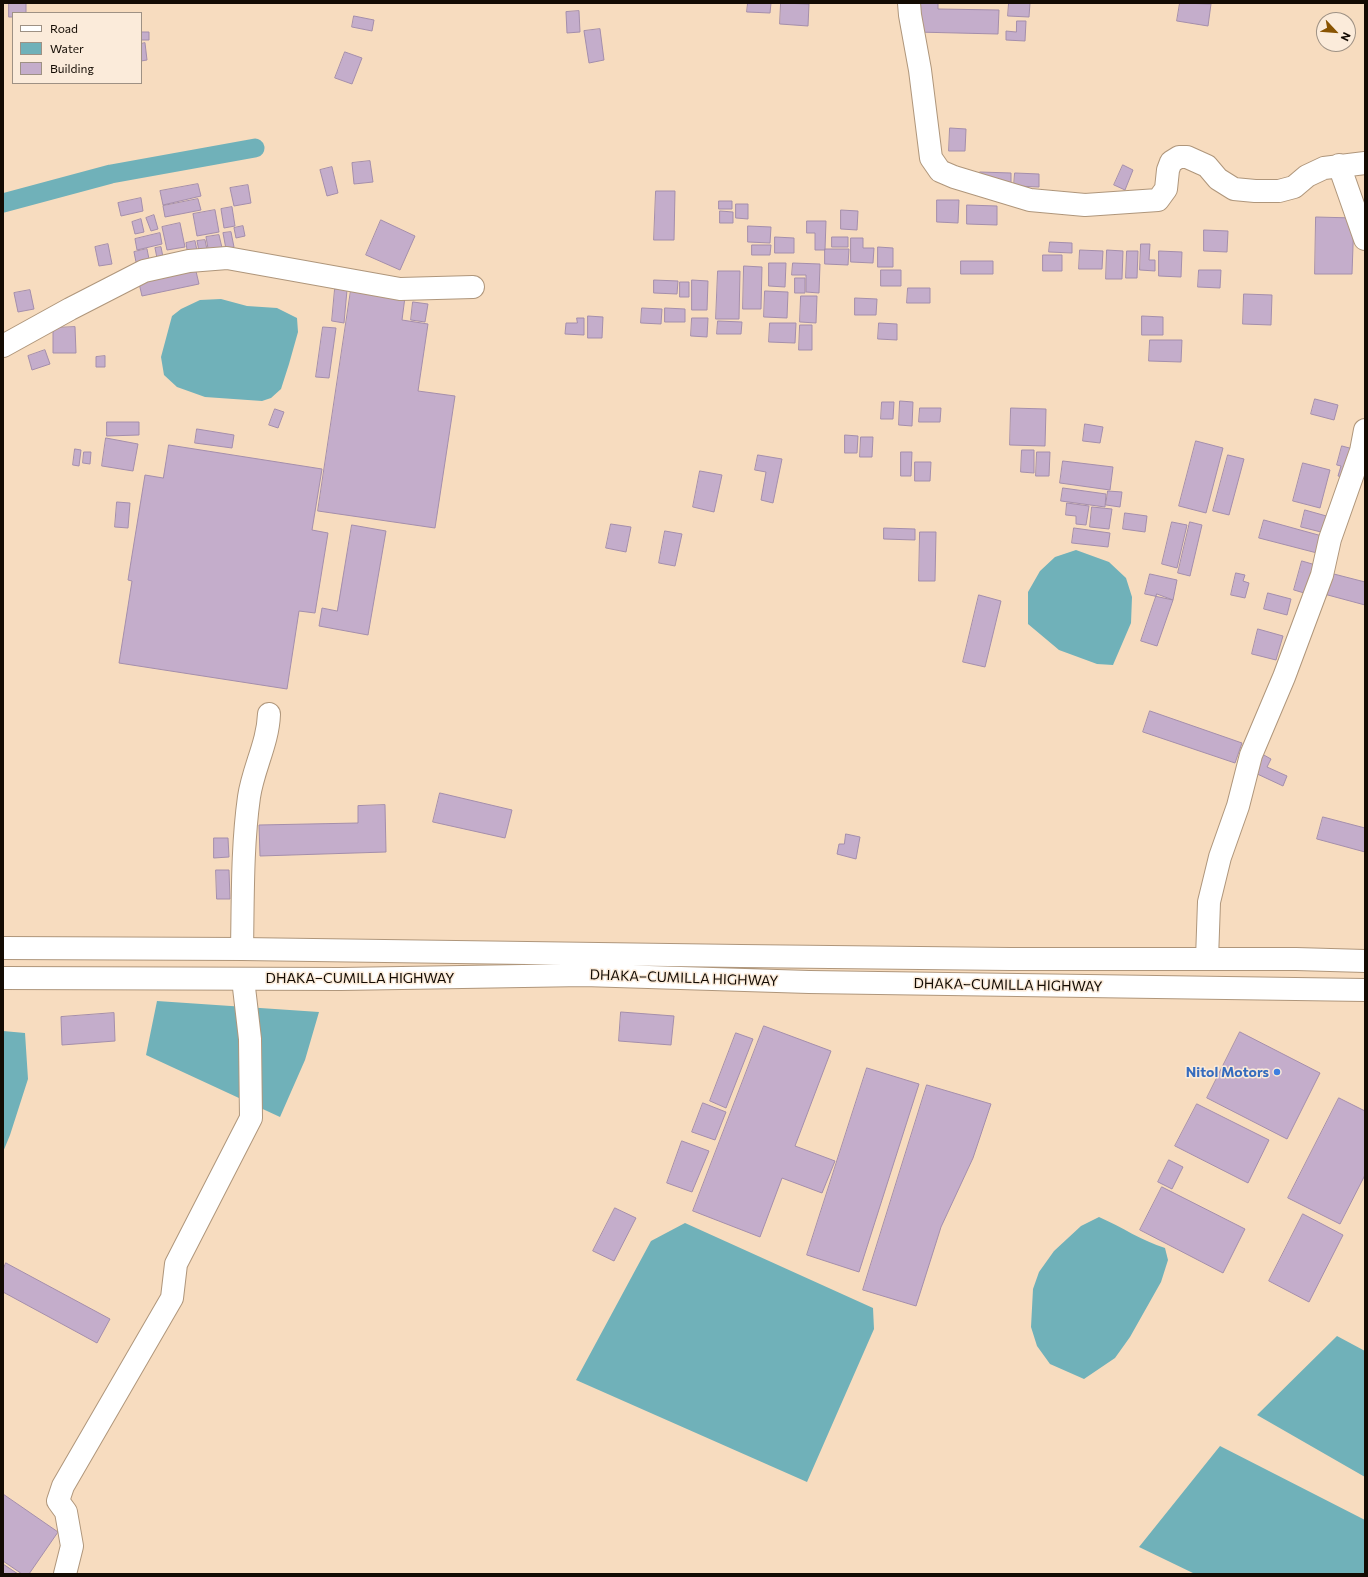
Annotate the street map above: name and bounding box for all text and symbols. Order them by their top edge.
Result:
legend [12,12,142,84]
north arrow [1316,12,1356,52]
text: Road [50,21,78,35]
text: N [1339,30,1354,44]
text: Water [50,41,84,55]
text: Building [50,61,94,75]
street label: DHAKA–CUMILLA HIGHWAY [589,966,779,990]
street label: DHAKA–CUMILLA HIGHWAY [266,970,454,986]
street label: DHAKA–CUMILLA HIGHWAY [913,975,1103,995]
place label: Nitol Motors [1186,1064,1269,1080]
marker: Nitol Motors [1272,1067,1282,1077]

